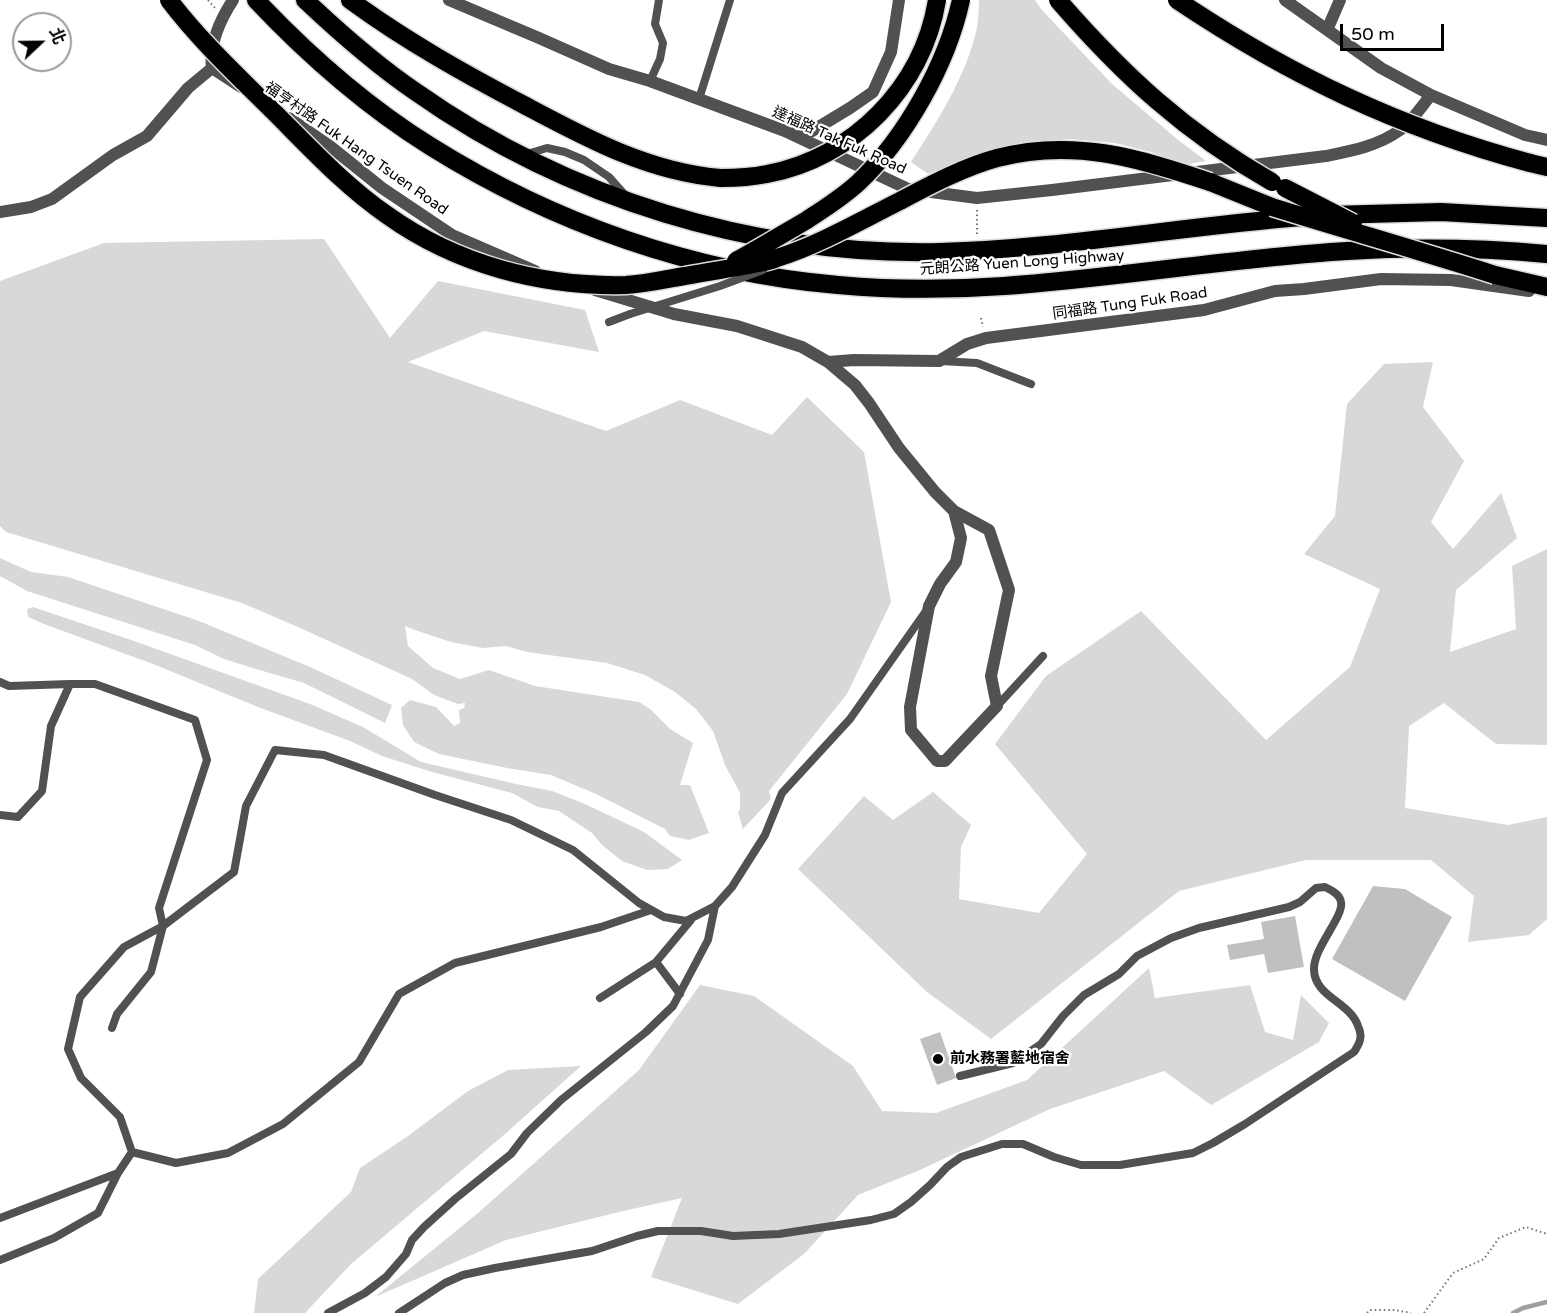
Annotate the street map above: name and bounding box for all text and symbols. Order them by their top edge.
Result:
north arrow [12,12,72,72]
scale bar [1343,12,1446,50]
text: 50 m [1351,23,1395,45]
text: 北 [45,25,69,47]
street label: 福亨村路 Fuk Hang Tsuen Road [261,79,451,219]
street label: 達福路 Tak Fuk Road [769,103,909,179]
street label: 元朗公路 Yuen Long Highway [919,247,1125,279]
street label: 同福路 Tung Fuk Road [1051,284,1209,324]
place label: 前水務署藍地宿舍 [950,1050,1070,1068]
marker: 前水務署藍地宿舍 [931,1052,945,1066]

